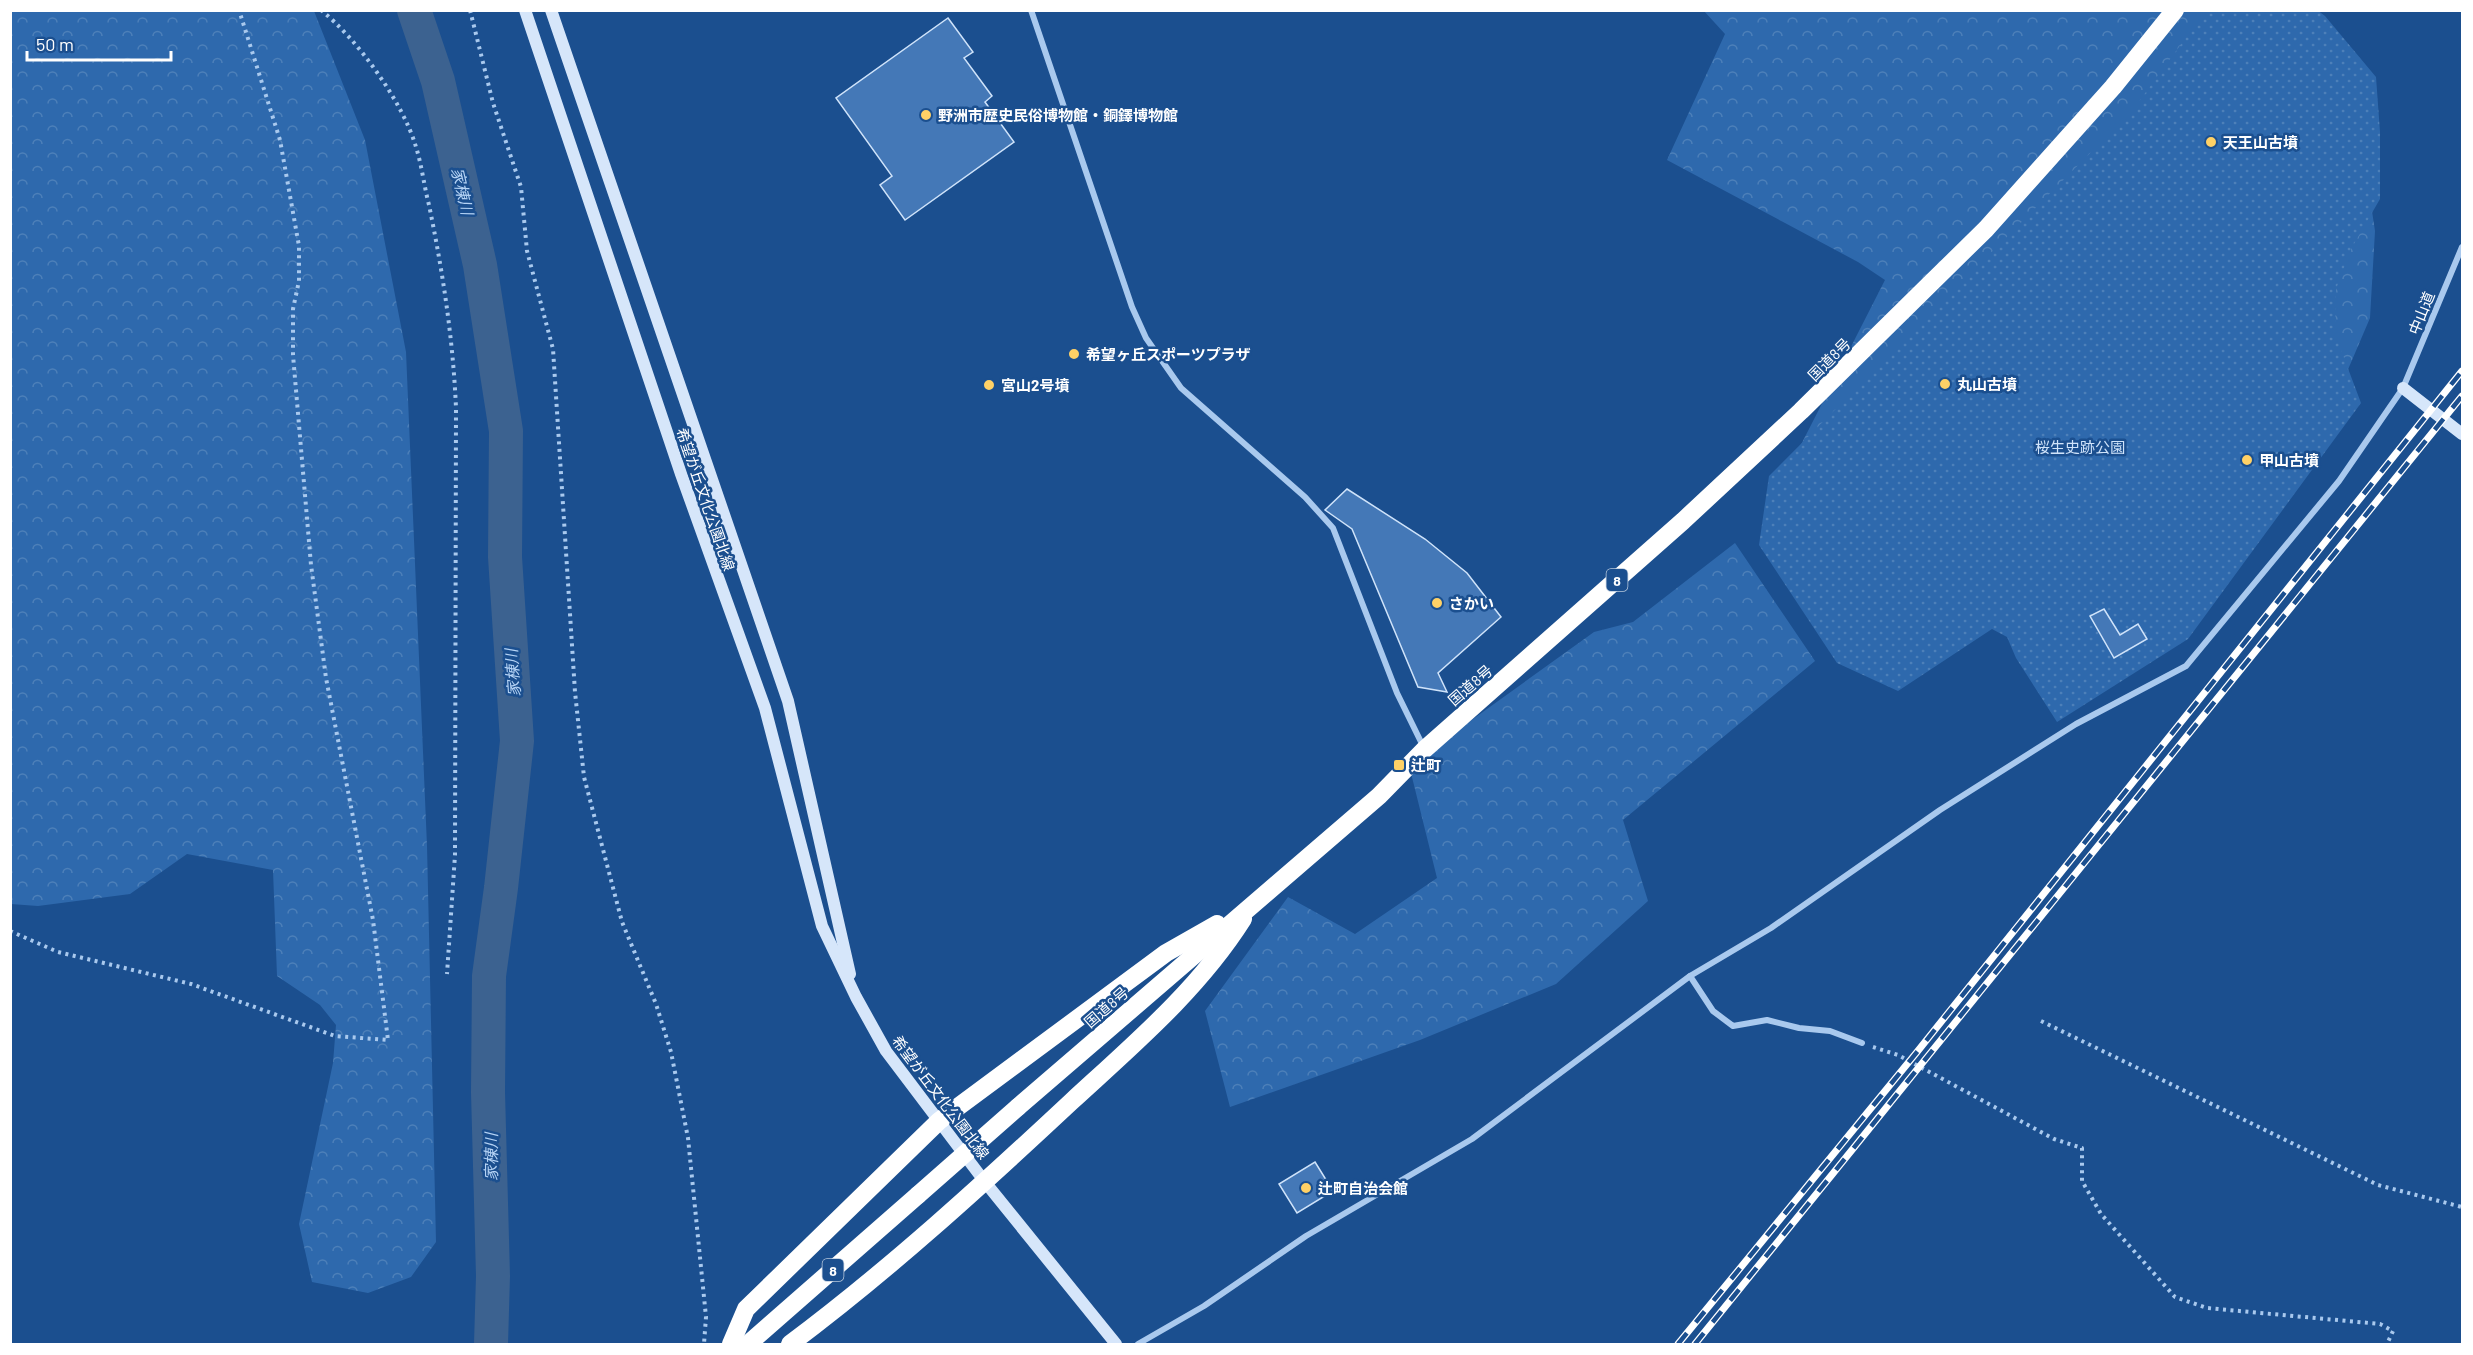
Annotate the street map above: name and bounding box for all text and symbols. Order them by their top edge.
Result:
scale bar [27,24,171,62]
text: 50 m [36,33,74,55]
place label: 野洲市歴史民俗博物館・銅鐸博物館 [938,106,1178,124]
marker: 野洲市歴史民俗博物館・銅鐸博物館 [919,108,933,122]
place label: 天王山古墳 [2223,133,2298,151]
marker: 天王山古墳 [2204,135,2218,149]
water label: 家棟川 [448,165,478,218]
street label: 中山道 [2404,289,2438,337]
street label: 国道8号 [1804,334,1854,384]
place label: 希望ヶ丘スポーツプラザ [1086,345,1251,363]
marker: 希望ヶ丘スポーツプラザ [1067,347,1081,361]
place label: 丸山古墳 [1957,375,2017,393]
place label: 宮山2号墳 [1001,376,1069,394]
marker: 丸山古墳 [1938,377,1952,391]
marker: 宮山2号墳 [982,378,996,392]
street label: 希望が丘文化公園北線 [673,425,739,573]
park label: 桜生史跡公園 [2035,438,2125,456]
place label: 甲山古墳 [2259,451,2319,469]
marker: 甲山古墳 [2240,453,2254,467]
road number: 8 [1606,569,1628,591]
place label: さかい [1449,594,1494,612]
marker: さかい [1430,596,1444,610]
water label: 家棟川 [501,646,523,698]
street label: 国道8号 [1444,661,1496,709]
place label: 辻町 [1411,756,1441,774]
marker: 辻町 [1392,758,1406,772]
street label: 国道8号 [1080,983,1132,1031]
street label: 希望が丘文化公園北線 [889,1032,993,1162]
water label: 家棟川 [481,1131,500,1181]
place label: 辻町自治会館 [1318,1179,1408,1197]
marker: 辻町自治会館 [1299,1181,1313,1195]
road number: 8 [822,1259,844,1281]

